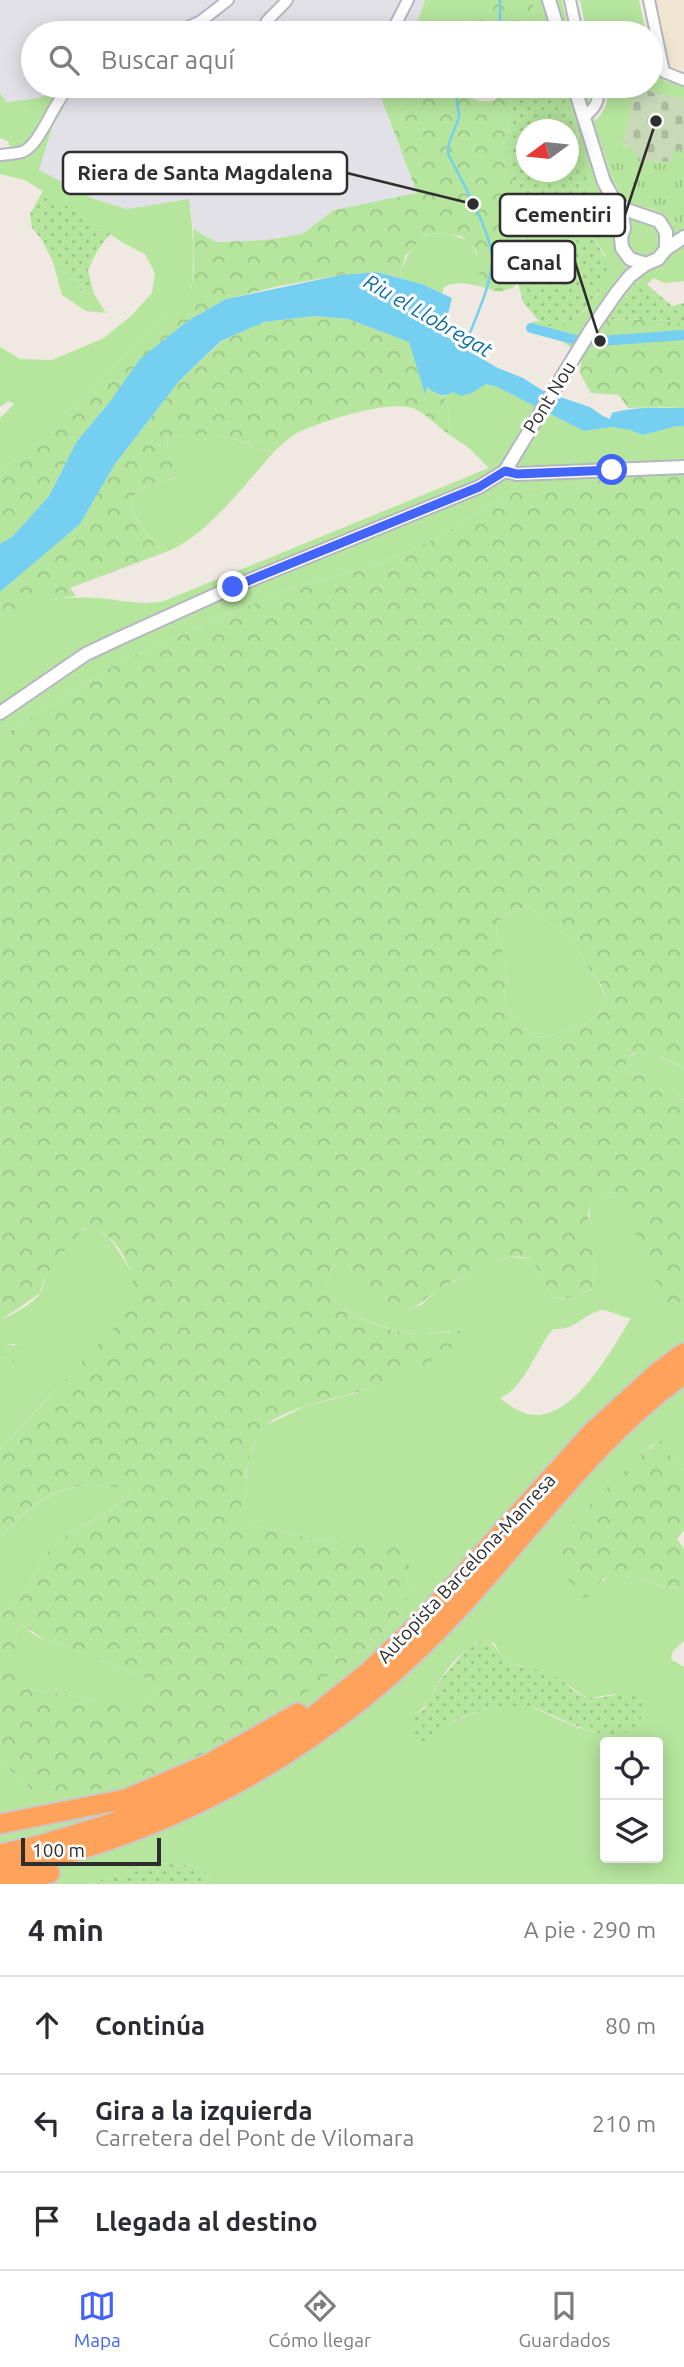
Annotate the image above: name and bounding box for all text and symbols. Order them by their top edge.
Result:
search box [21,21,663,98]
icon: search [45,41,83,79]
text: Buscar aquí [101,45,235,74]
north arrow [516,119,579,182]
callout: Riera de Santa Magdalena [63,152,347,194]
text: Riera de Santa Magdalena [77,160,333,184]
callout: Cementiri [500,194,625,236]
text: Cementiri [514,202,612,226]
callout: Canal [492,241,575,283]
text: Canal [506,250,562,274]
water label: Riu el Llobregat [360,269,498,362]
street label: Pont Nou [518,357,580,437]
route start [596,454,627,485]
route end [217,571,248,602]
street label: Autopista Barcelona-Manresa [373,1469,559,1667]
map controls [600,1737,663,1863]
button: locate [600,1737,663,1800]
button: layers [600,1800,663,1863]
scale bar [21,1835,161,1867]
text: 100 m [32,1839,85,1861]
text: 4 min [28,1913,104,1947]
text: A pie · 290 m [524,1917,656,1942]
icon: ahead [28,2006,66,2044]
text: Continúa [95,2011,205,2040]
text: 80 m [605,2013,656,2038]
text: Gira a la izquierda [95,2096,313,2125]
icon: left [28,2104,66,2142]
text: 210 m [592,2111,656,2136]
text: Carretera del Pont de Vilomara [95,2125,414,2150]
icon: arrive [28,2202,66,2240]
text: Llegada al destino [95,2207,318,2236]
tab: Mapa [74,2287,121,2351]
tab: Cómo llegar [268,2287,371,2351]
tab: Guardados [519,2287,610,2351]

